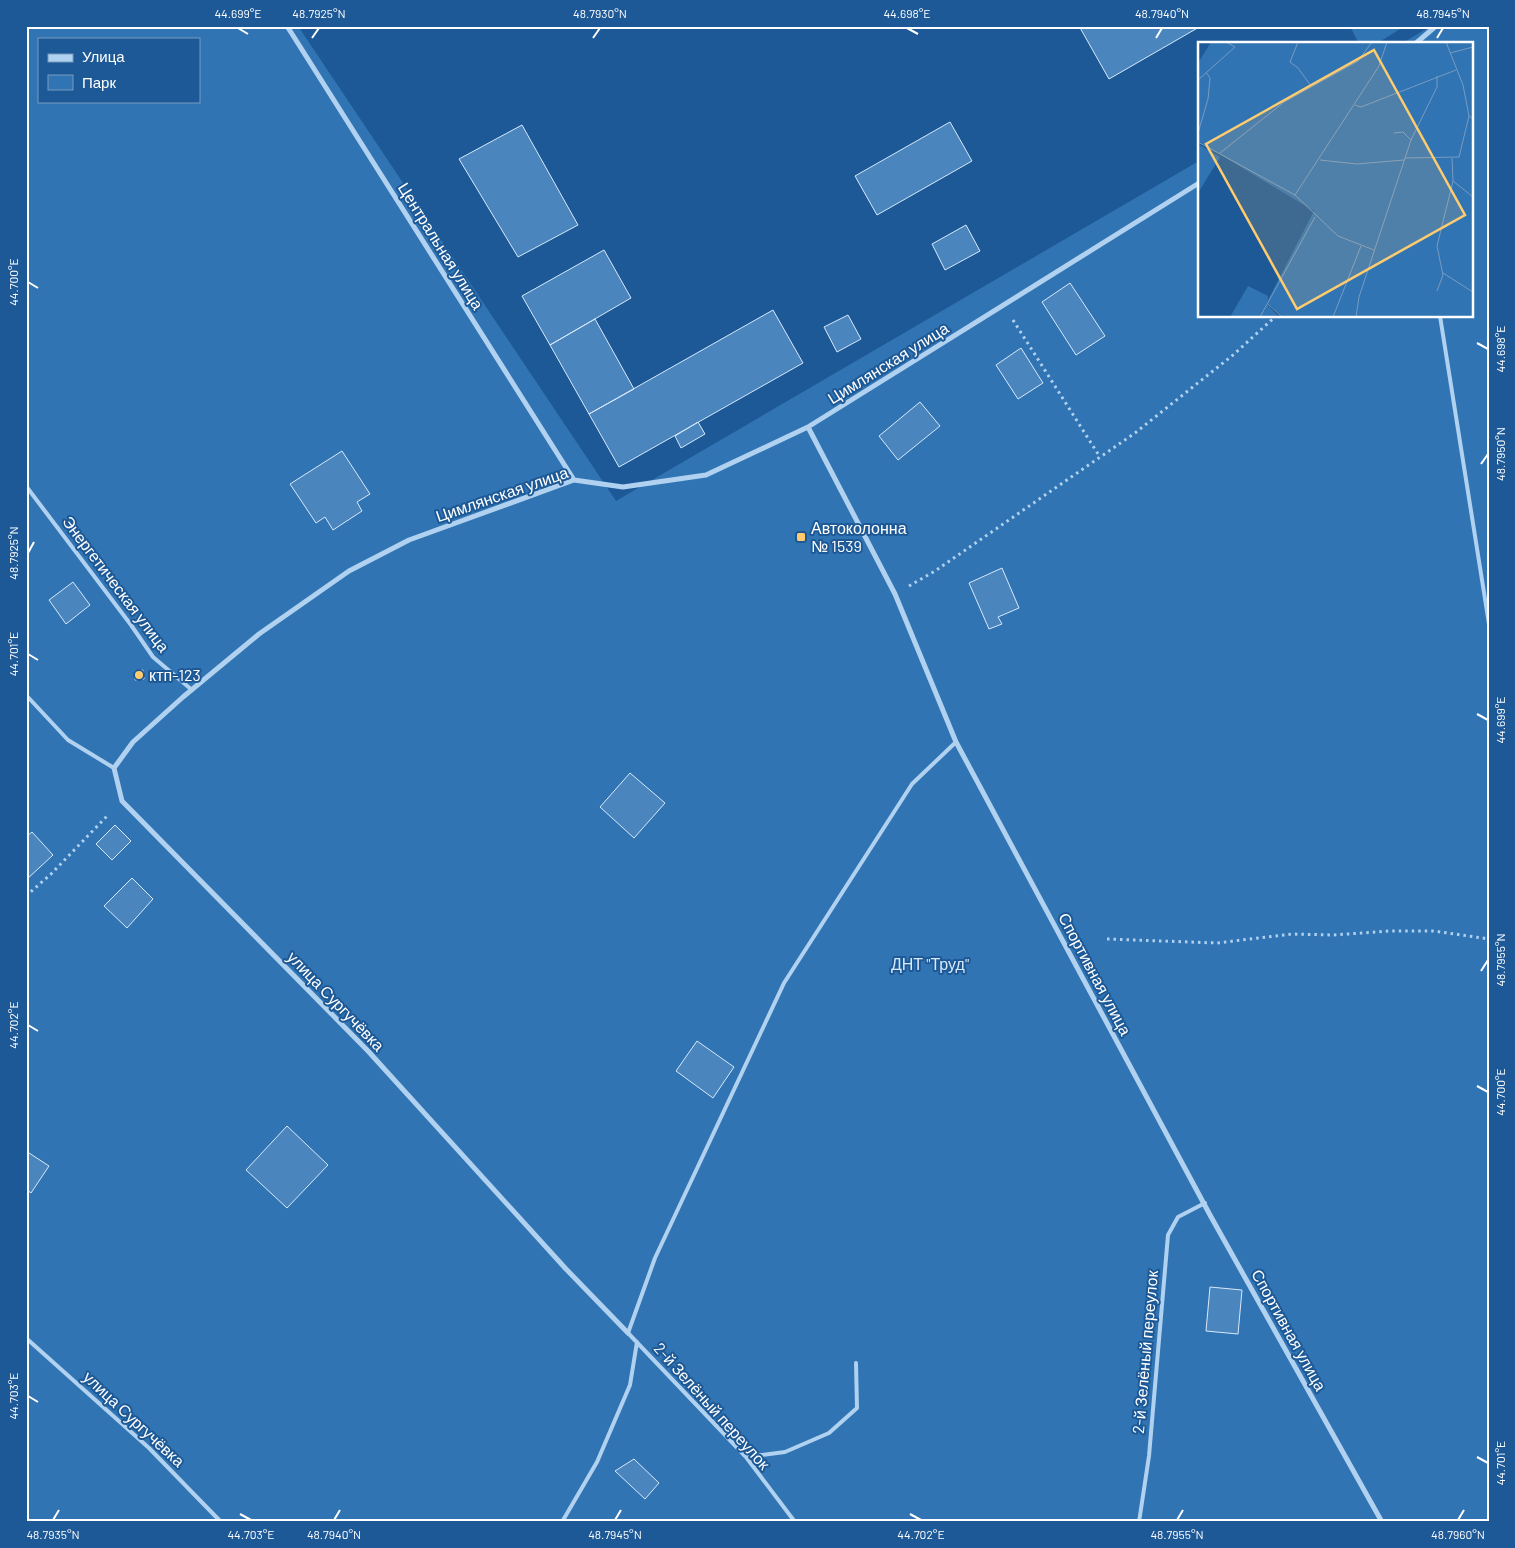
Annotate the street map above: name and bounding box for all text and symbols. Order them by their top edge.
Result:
text: 44.699°E [214,6,262,20]
text: 48.7925°N [292,6,346,20]
text: 48.7930°N [573,6,627,20]
text: 44.698°E [883,6,931,20]
text: 48.7940°N [1135,6,1189,20]
text: 48.7945°N [1416,6,1470,20]
legend [38,38,200,102]
inset map [1198,42,1472,318]
text: Улица [82,47,125,65]
text: Парк [82,73,116,91]
street label: Центральная улица [395,179,488,313]
text: 44.700°E [6,258,20,306]
street label: Цимлянская улица [824,318,952,407]
text: 44.698°E [1493,325,1507,373]
text: 48.7950°N [1493,427,1507,481]
street label: Цимлянская улица [433,462,571,525]
street label: Энергетическая улица [59,512,174,656]
place label: Автоколонна № 1539 [811,518,907,555]
text: 48.7925°N [6,526,20,580]
marker: Автоколонна № 1539 [795,531,807,543]
text: 44.701°E [6,632,20,676]
place label: ктп-123 [149,665,201,684]
marker: ктп-123 [133,669,145,681]
text: 44.699°E [1493,696,1507,744]
street label: Спортивная улица [1055,909,1136,1038]
text: 48.7955°N [1493,933,1507,987]
street label: улица Сургучёвка [284,947,389,1055]
park label: ДНТ "Труд" [891,954,969,973]
text: 44.702°E [6,1001,20,1049]
text: 44.700°E [1493,1068,1507,1116]
street label: Спортивная улица [1248,1266,1331,1394]
street label: 2-й Зелёный переулок [1128,1268,1161,1434]
street label: 2-й Зелёный переулок [650,1338,775,1474]
street label: улица Сургучёвка [80,1367,189,1470]
text: 44.703°E [6,1372,20,1420]
text: 44.701°E [1493,1441,1507,1485]
text: 48.7935°N [26,1527,80,1541]
text: 44.703°E [227,1527,275,1541]
text: 48.7940°N [307,1527,361,1541]
text: 48.7945°N [588,1527,642,1541]
text: 44.702°E [897,1527,945,1541]
text: 48.7955°N [1150,1527,1204,1541]
text: 48.7960°N [1431,1527,1485,1541]

